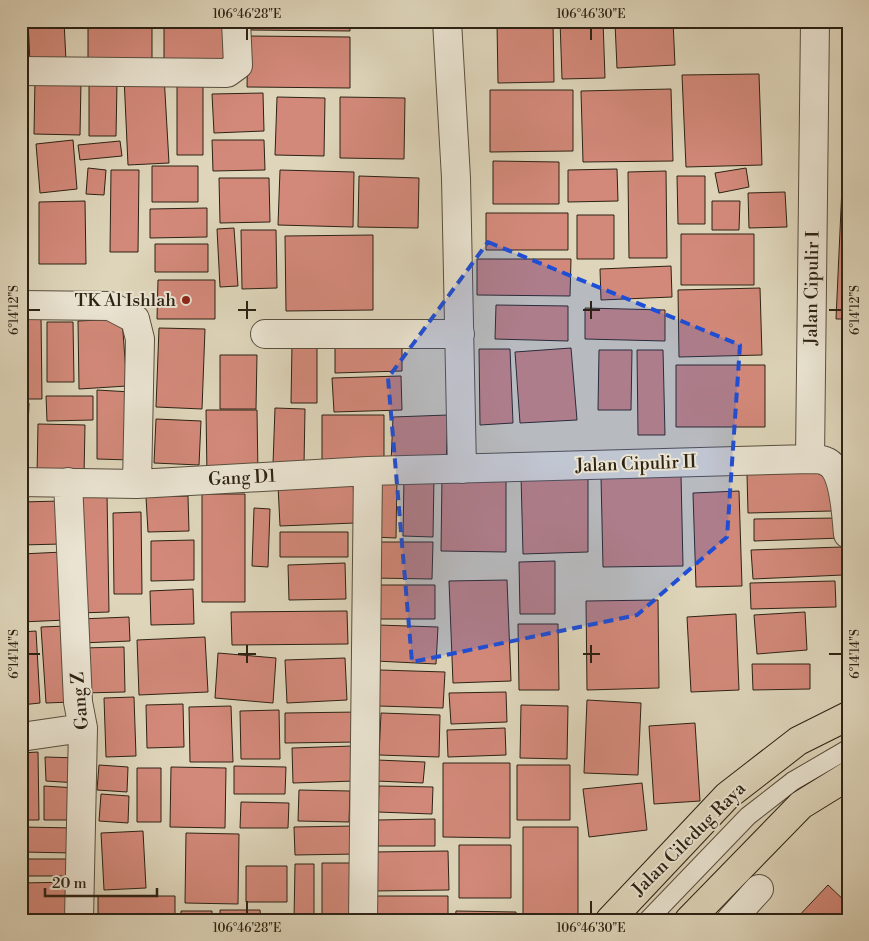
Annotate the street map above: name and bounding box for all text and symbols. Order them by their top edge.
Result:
text: 106°46'28"E [213,7,281,22]
text: 106°46'30"E [556,7,626,22]
street label: Jalan Cipulir I [799,231,824,346]
text: 6°14'12"S [7,285,22,335]
text: 6°14'12"S [848,285,863,335]
place label: TK Al Ishlah [74,289,176,312]
marker: TK Al Ishlah [180,294,192,306]
street label: Jalan Cipulir II [574,450,697,478]
street label: Gang D1 [207,465,277,491]
text: 6°14'14"S [7,629,22,679]
text: 6°14'14"S [848,629,863,679]
street label: Gang Z [66,671,94,731]
street label: Jalan Ciledug Raya [627,777,751,901]
scale bar [45,866,158,898]
text: 20 m [52,874,87,893]
text: 106°46'28"E [213,921,281,936]
text: 106°46'30"E [556,921,626,936]

